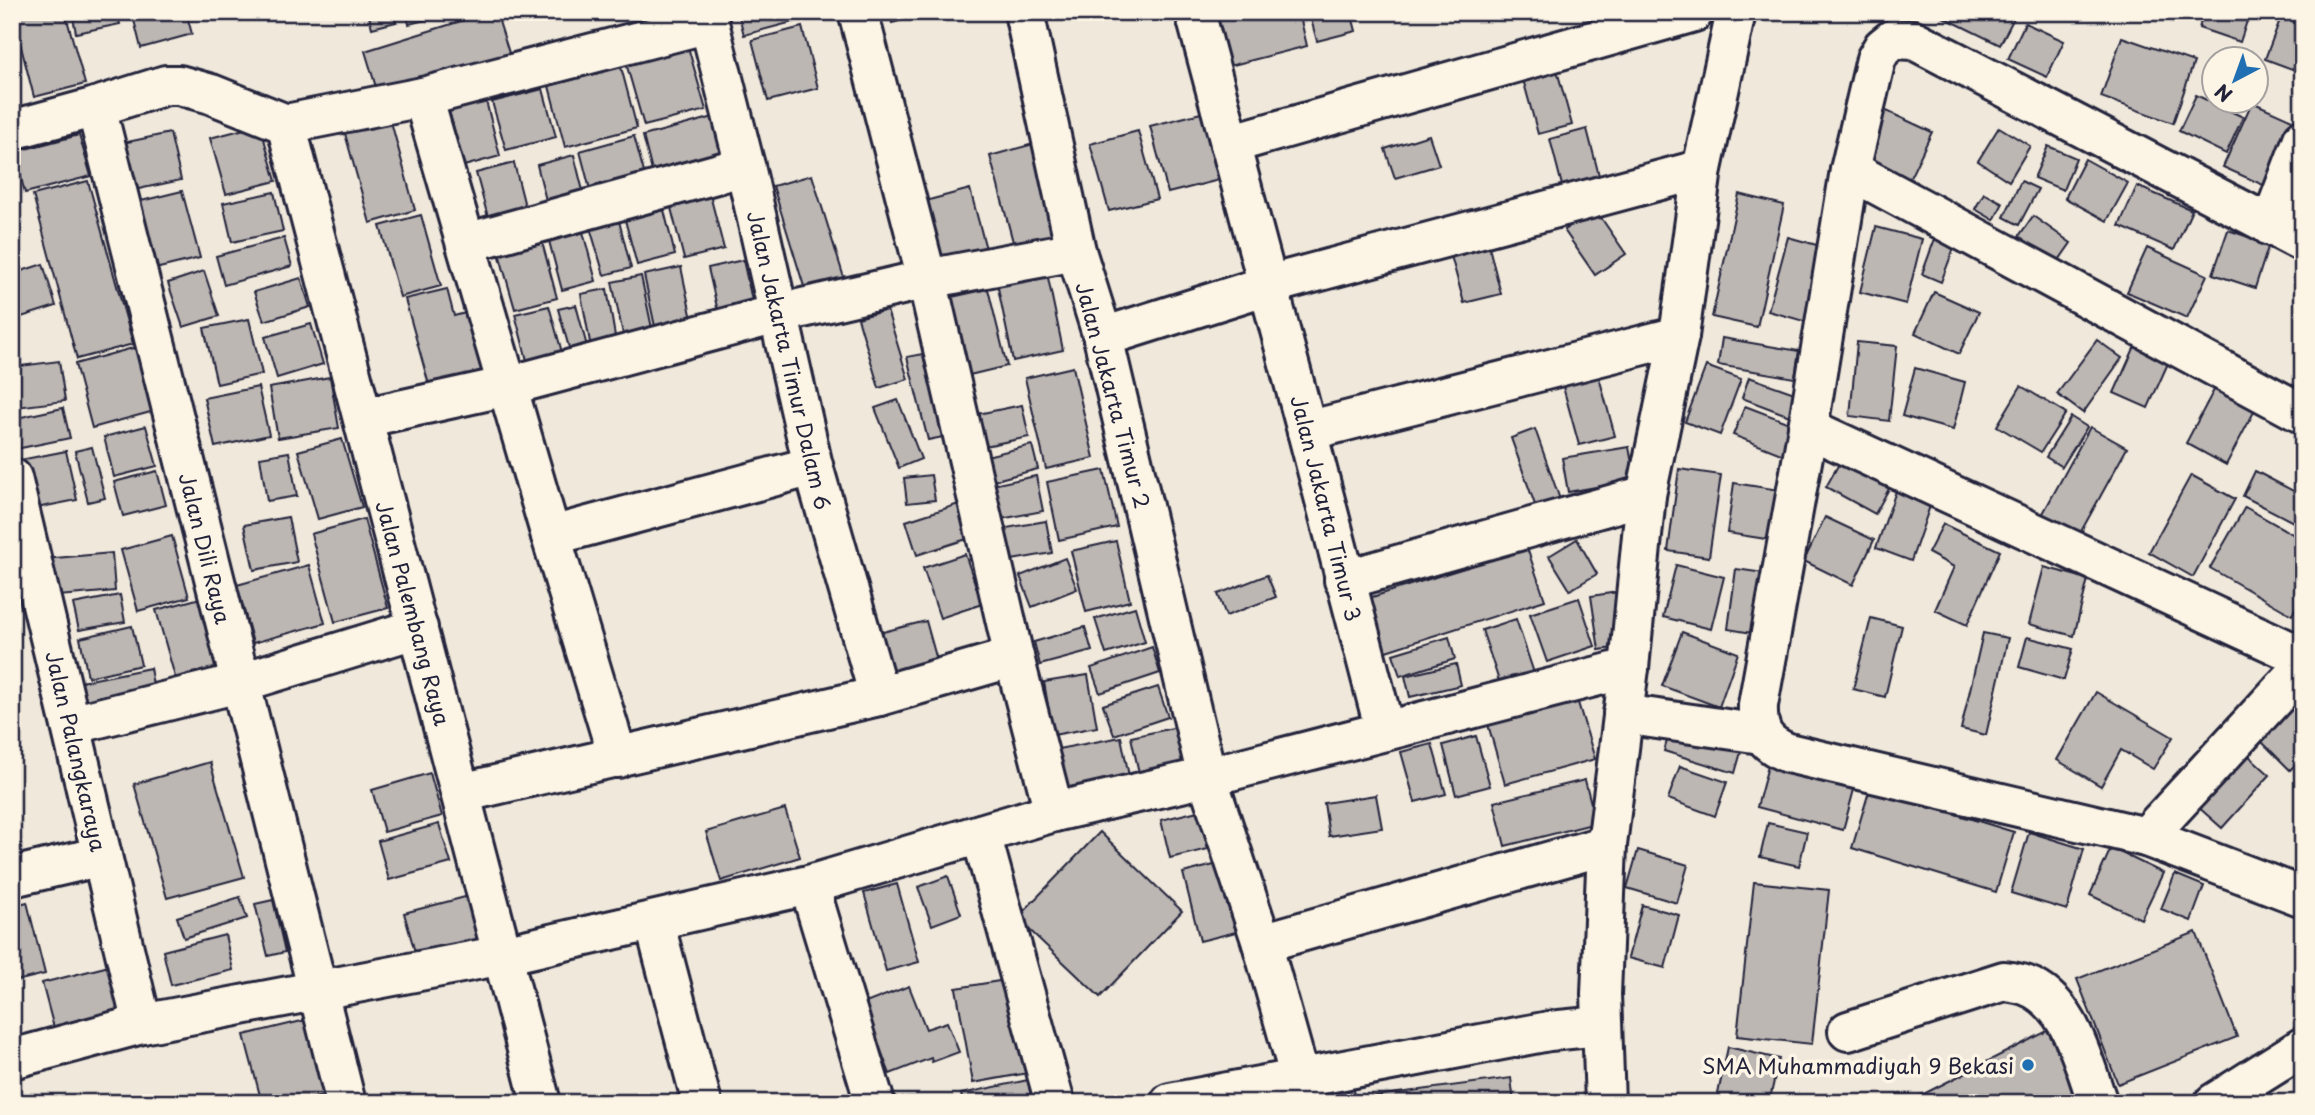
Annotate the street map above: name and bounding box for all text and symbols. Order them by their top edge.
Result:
north arrow [2200,46,2270,116]
text: N [2208,78,2238,109]
street label: Jalan Jakarta Timur Dalam 6 [740,207,840,513]
street label: Jalan Jakarta Timur 2 [1068,278,1160,512]
street label: Jalan Jakarta Timur 3 [1283,392,1371,624]
street label: Jalan Dili Raya [172,469,240,627]
street label: Jalan Palembang Raya [369,497,460,730]
street label: Jalan Palangkaraya [38,648,116,855]
place label: SMA Muhammadiyah 9 Bekasi [1702,1049,2014,1081]
marker: SMA Muhammadiyah 9 Bekasi [2020,1057,2036,1073]

